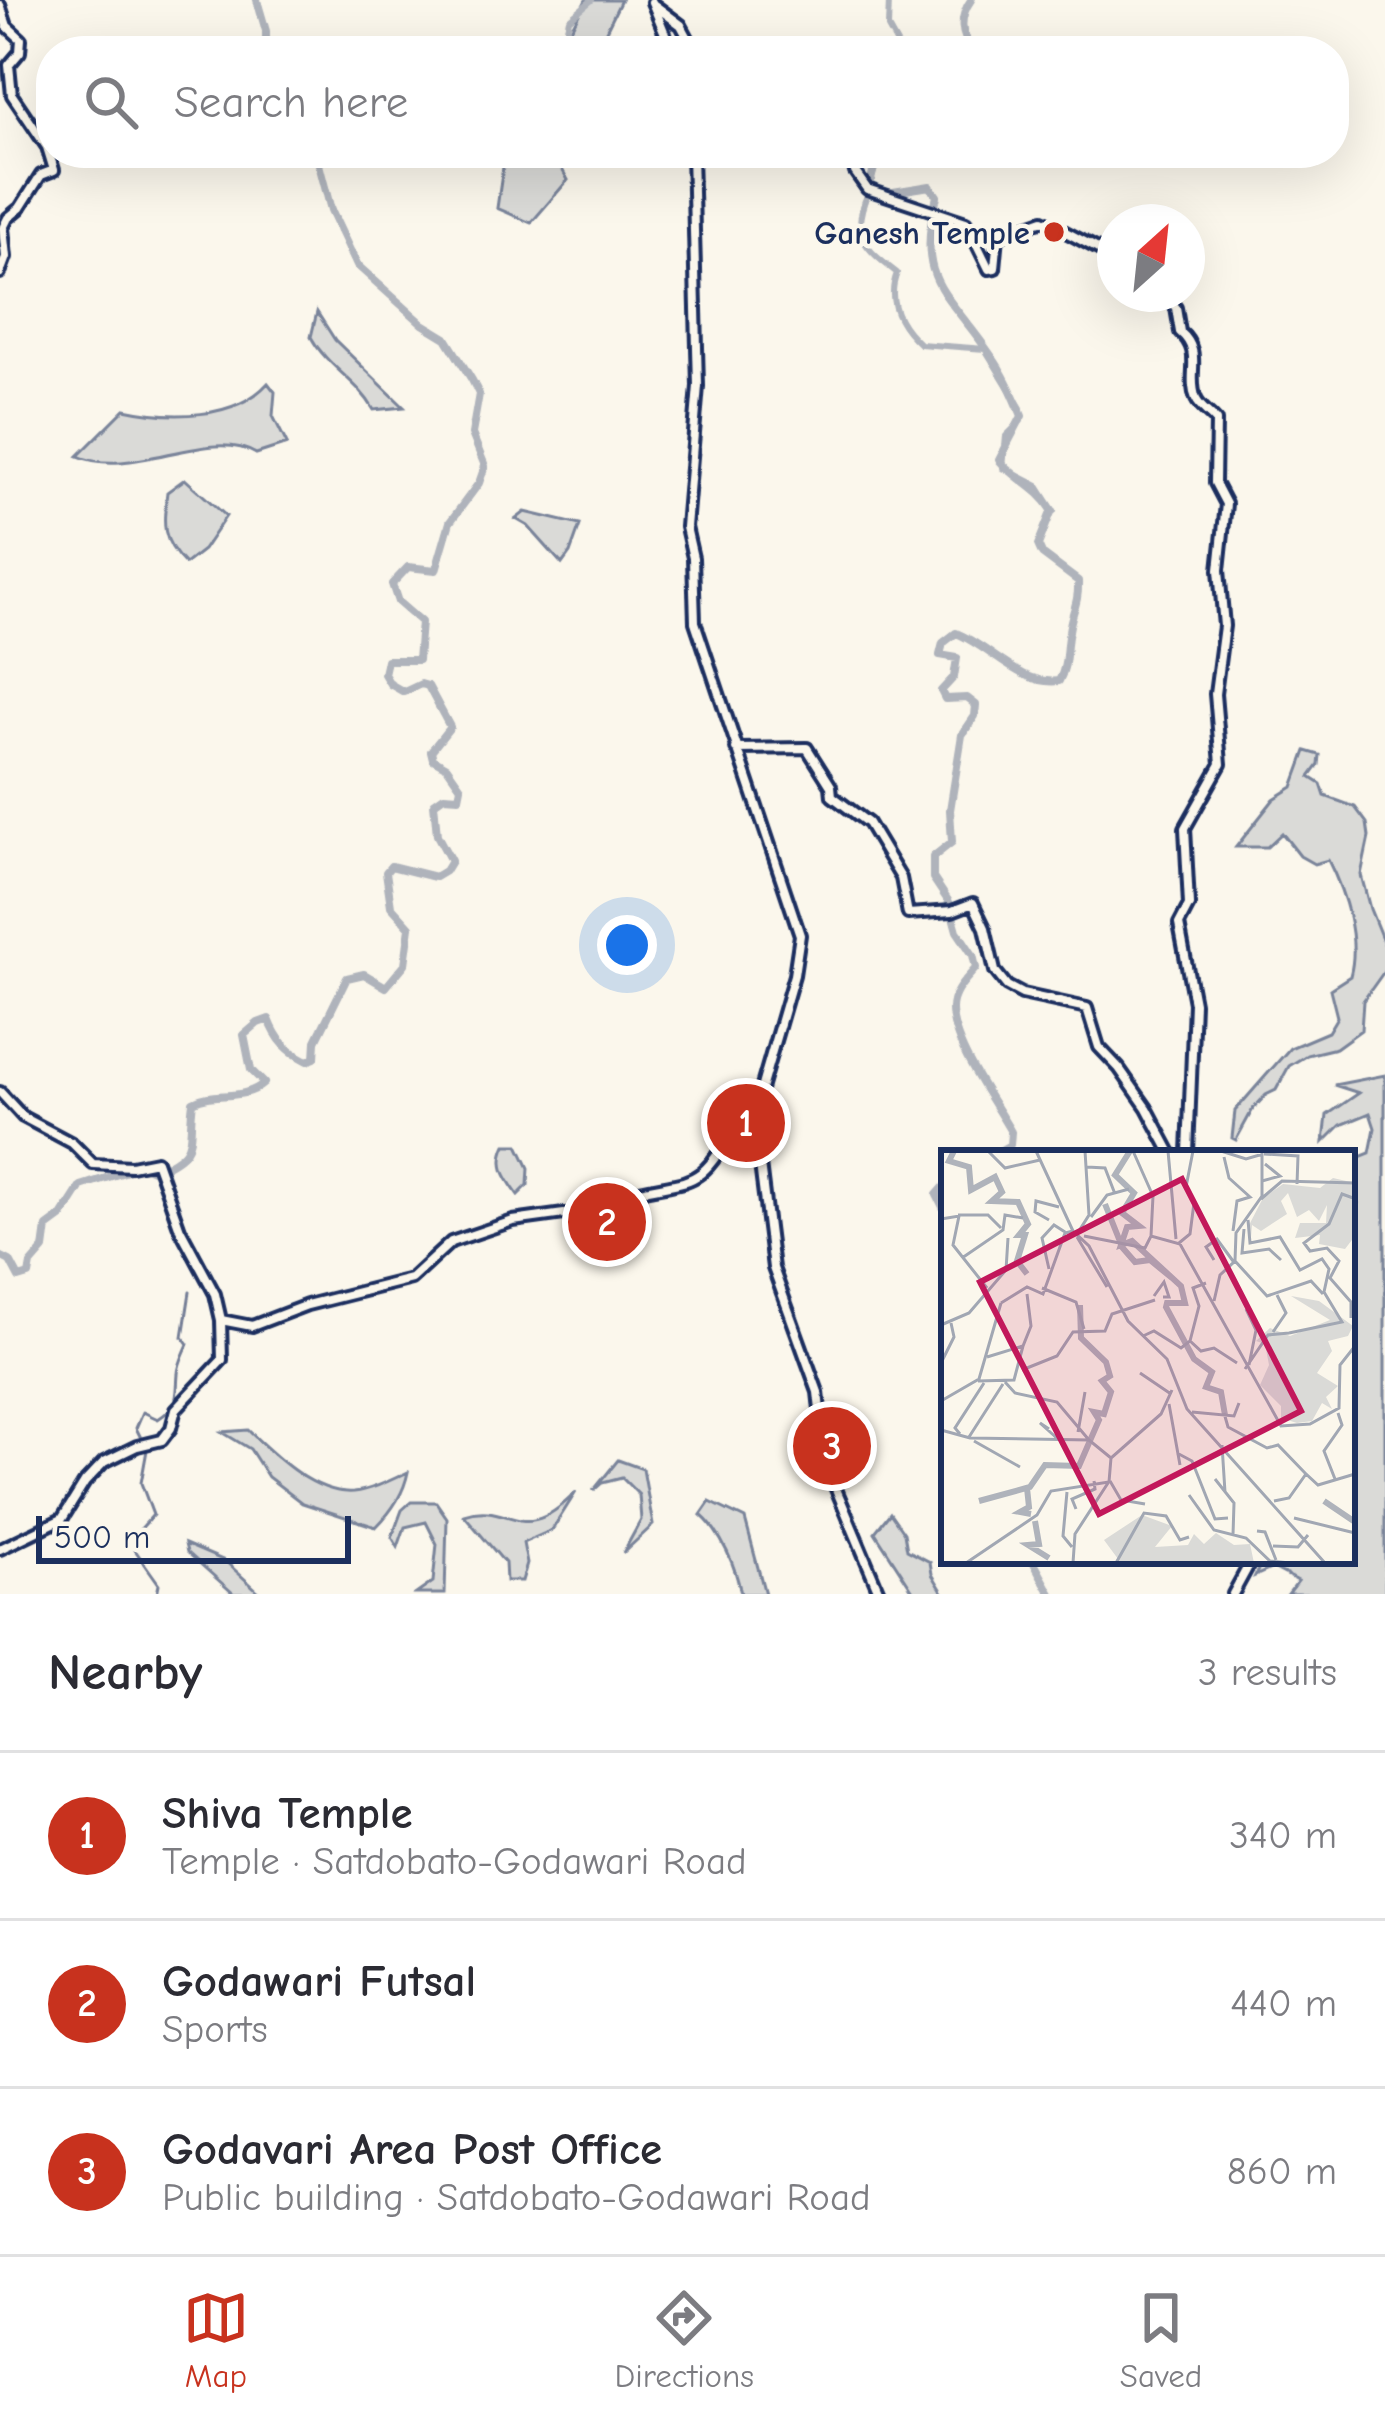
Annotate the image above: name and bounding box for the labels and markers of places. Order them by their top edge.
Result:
place label: Ganesh Temple [814,214,1030,252]
marker: Ganesh Temple [1041,219,1067,245]
pin: 1 [707,1078,785,1168]
pin: 2 [568,1177,646,1267]
pin: 3 [793,1401,871,1491]

